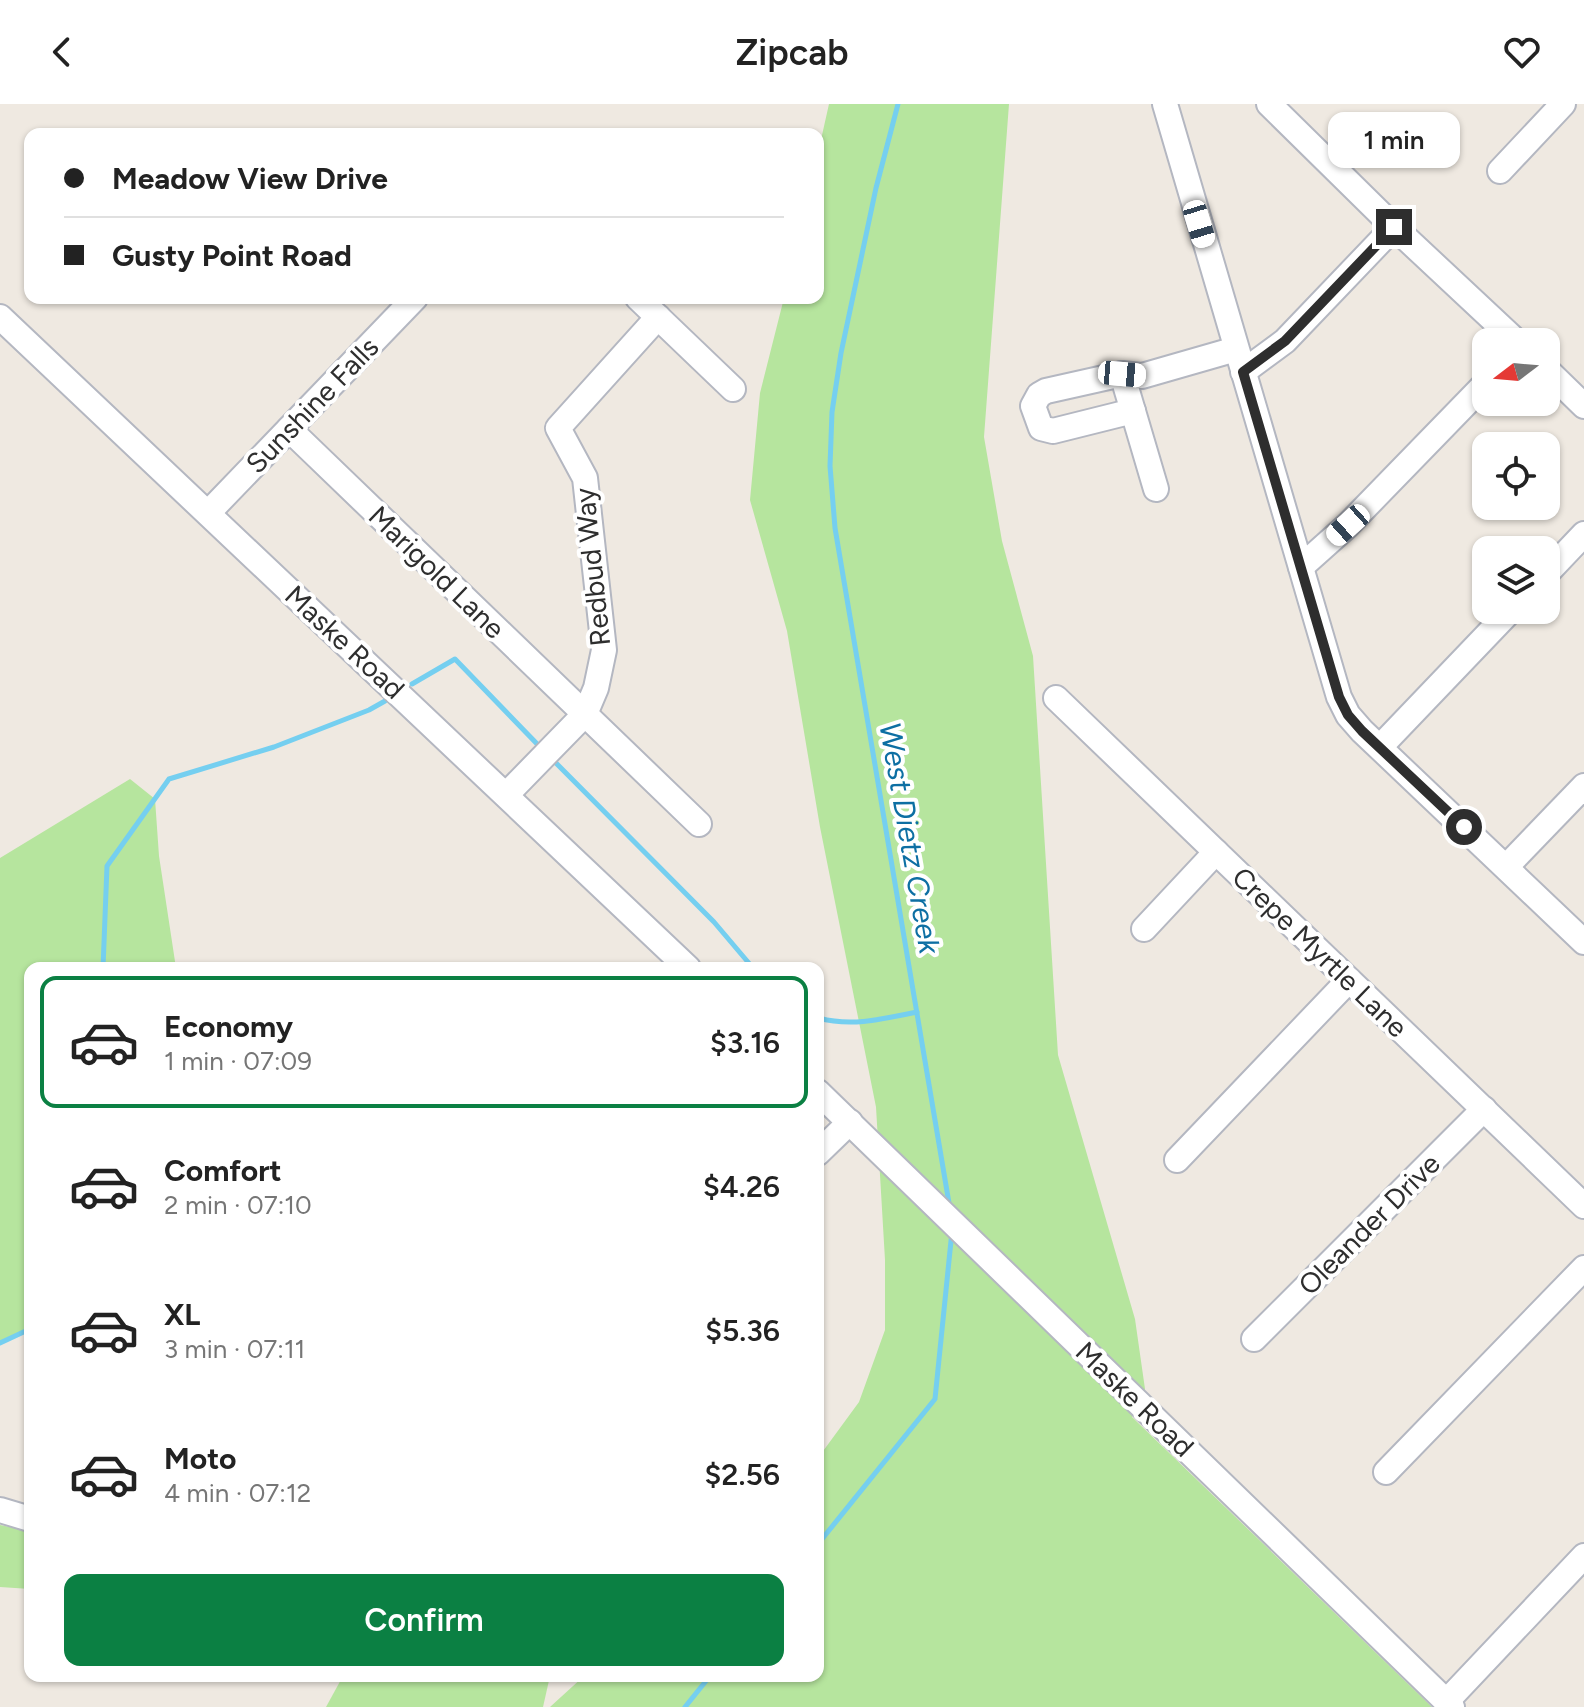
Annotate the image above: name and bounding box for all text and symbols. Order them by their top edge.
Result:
icon: back [40,30,84,74]
icon: heart [1500,30,1544,74]
text: Zipcab [735,31,849,74]
callout: 1 min [1328,111,1460,167]
text: 1 min [1364,124,1424,156]
text: Meadow View Drive [112,160,388,197]
car [1181,198,1217,250]
route end [1376,209,1412,245]
text: Gusty Point Road [112,237,352,274]
north arrow [1472,328,1560,416]
map controls [1472,328,1560,624]
street label: Sunshine Falls [239,330,385,480]
car [1097,360,1147,388]
button: locate [1472,432,1560,520]
street label: Redbud Way [567,486,617,648]
street label: Marigold Lane [362,499,512,645]
car [1322,500,1374,550]
button: layers [1472,536,1560,624]
street label: Maske Road [278,578,412,706]
water label: West Dietz Creek [871,719,949,958]
route start [1446,809,1482,845]
street label: Crepe Myrtle Lane [1225,860,1415,1044]
icon: car [68,1006,140,1078]
text: Economy [164,1008,293,1045]
text: $3.16 [710,1024,780,1061]
text: 1 min · 07:09 [164,1045,312,1077]
street label: Oleander Drive [1291,1146,1447,1302]
icon: car [68,1150,140,1222]
text: Comfort [164,1152,282,1189]
text: $4.26 [703,1168,780,1205]
text: 2 min · 07:10 [164,1189,312,1221]
icon: car [68,1294,140,1366]
text: XL [164,1296,200,1333]
text: $5.36 [705,1312,780,1349]
text: 3 min · 07:11 [164,1333,305,1365]
street label: Maske Road [1069,1334,1201,1464]
icon: car [68,1438,140,1510]
text: Moto [164,1440,236,1477]
text: $2.56 [705,1456,780,1493]
text: 4 min · 07:12 [164,1477,311,1509]
button: Confirm [64,1574,784,1666]

